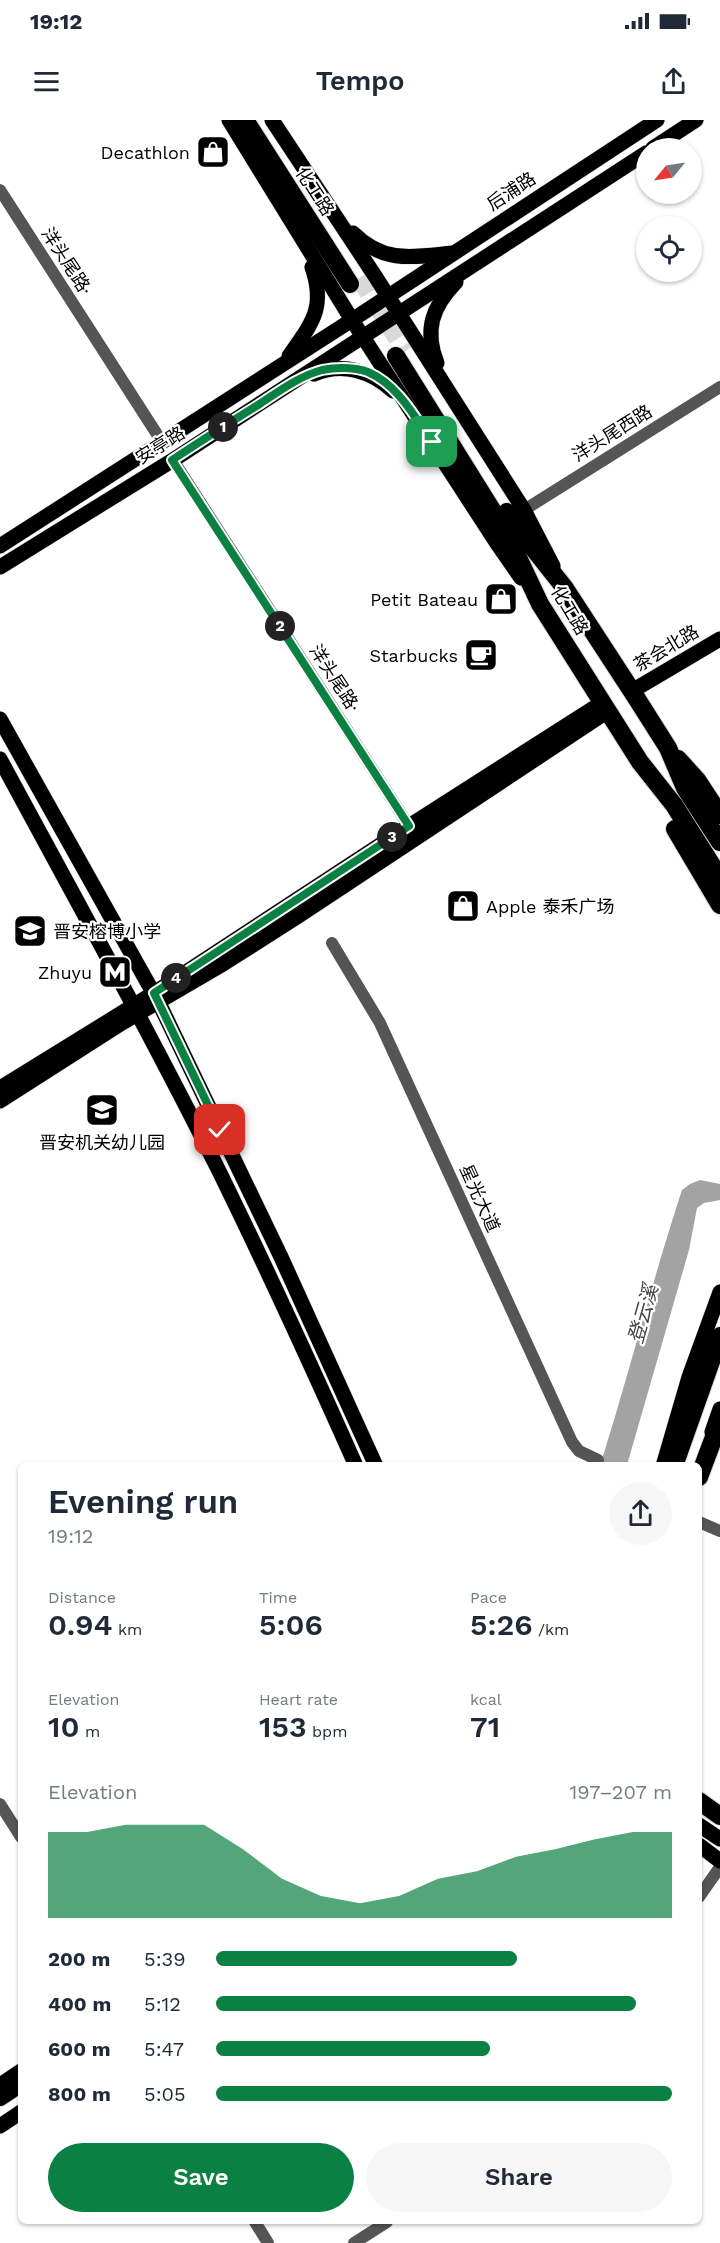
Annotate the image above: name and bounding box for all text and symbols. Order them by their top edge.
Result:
text: 19:12 [30,9,82,34]
icon: menu [30,65,63,98]
text: Tempo [316,65,404,97]
icon: share [657,65,690,98]
shop icon: Decathlon [195,134,231,170]
north arrow [636,138,702,204]
map controls [636,138,702,282]
place label: Decathlon [101,142,190,163]
street label: 化工路 [291,163,339,219]
street label: 后浦路 [483,167,539,215]
button: locate [636,216,702,282]
street label: 洋头尾路· [37,223,97,299]
street label: 洋头尾西路 [568,400,656,466]
pin: 1 [208,412,238,442]
pin [406,416,457,467]
text: 1 [220,417,226,436]
street label: 安亭路 [132,422,188,468]
icon: arrive [415,425,448,458]
shop icon: Petit Bateau [483,581,519,617]
street label: 化工路 [547,581,593,639]
place label: Petit Bateau [370,589,478,610]
pin: 2 [265,611,295,641]
text: 2 [275,616,285,635]
street label: 茶会北路 [630,620,702,676]
cafe icon: Starbucks [463,637,499,673]
street label: 洋头尾路· [305,640,365,716]
place label: Starbucks [369,645,458,666]
pin: 3 [377,822,407,852]
text: 3 [387,827,397,846]
shop icon: Apple 泰禾广场 [445,888,481,924]
place label: Apple 泰禾广场 [486,896,614,917]
school or university icon: 晋安榕博小学 [12,913,48,949]
place label: 晋安榕博小学 [53,921,161,942]
metro station icon: Zhuyu [97,954,133,990]
place label: Zhuyu [38,962,92,983]
pin: 4 [161,963,191,993]
text: 4 [171,968,181,987]
school or university icon: 晋安机关幼儿园 [84,1092,120,1128]
pin [194,1104,245,1155]
icon: check [203,1113,236,1146]
place label: 晋安机关幼儿园 [39,1132,165,1153]
street label: 星光大道 [456,1161,504,1235]
water label: 登云溪 [623,1280,663,1346]
text: Evening run [48,1482,238,1521]
button: share [609,1482,672,1545]
text: 19:12 [48,1524,94,1548]
text: Distance [48,1588,116,1607]
text: Time [259,1588,297,1607]
text: Pace [470,1588,507,1607]
text: 0.94 [48,1607,113,1642]
text: 5:06 [259,1607,323,1642]
text: 5:26 [470,1607,533,1642]
text: km [113,1620,142,1639]
text: /km [533,1620,569,1639]
text: Elevation [48,1690,119,1709]
text: Heart rate [259,1690,338,1709]
text: kcal [470,1690,502,1709]
text: 10 [48,1709,80,1744]
text: 153 [259,1709,307,1744]
text: 71 [470,1709,500,1744]
text: m [80,1722,100,1741]
text: bpm [307,1722,347,1741]
text: Elevation [48,1780,137,1804]
text: 197–207 m [569,1780,672,1804]
text: 200 m [48,1947,110,1971]
text: 5:39 [144,1947,186,1971]
text: 400 m [48,1992,111,2016]
text: 5:12 [144,1992,181,2016]
text: 600 m [48,2037,111,2061]
text: 5:47 [144,2037,184,2061]
text: 800 m [48,2082,111,2106]
text: 5:05 [144,2082,186,2106]
button: Save [48,2143,354,2212]
button: Share [366,2143,672,2212]

